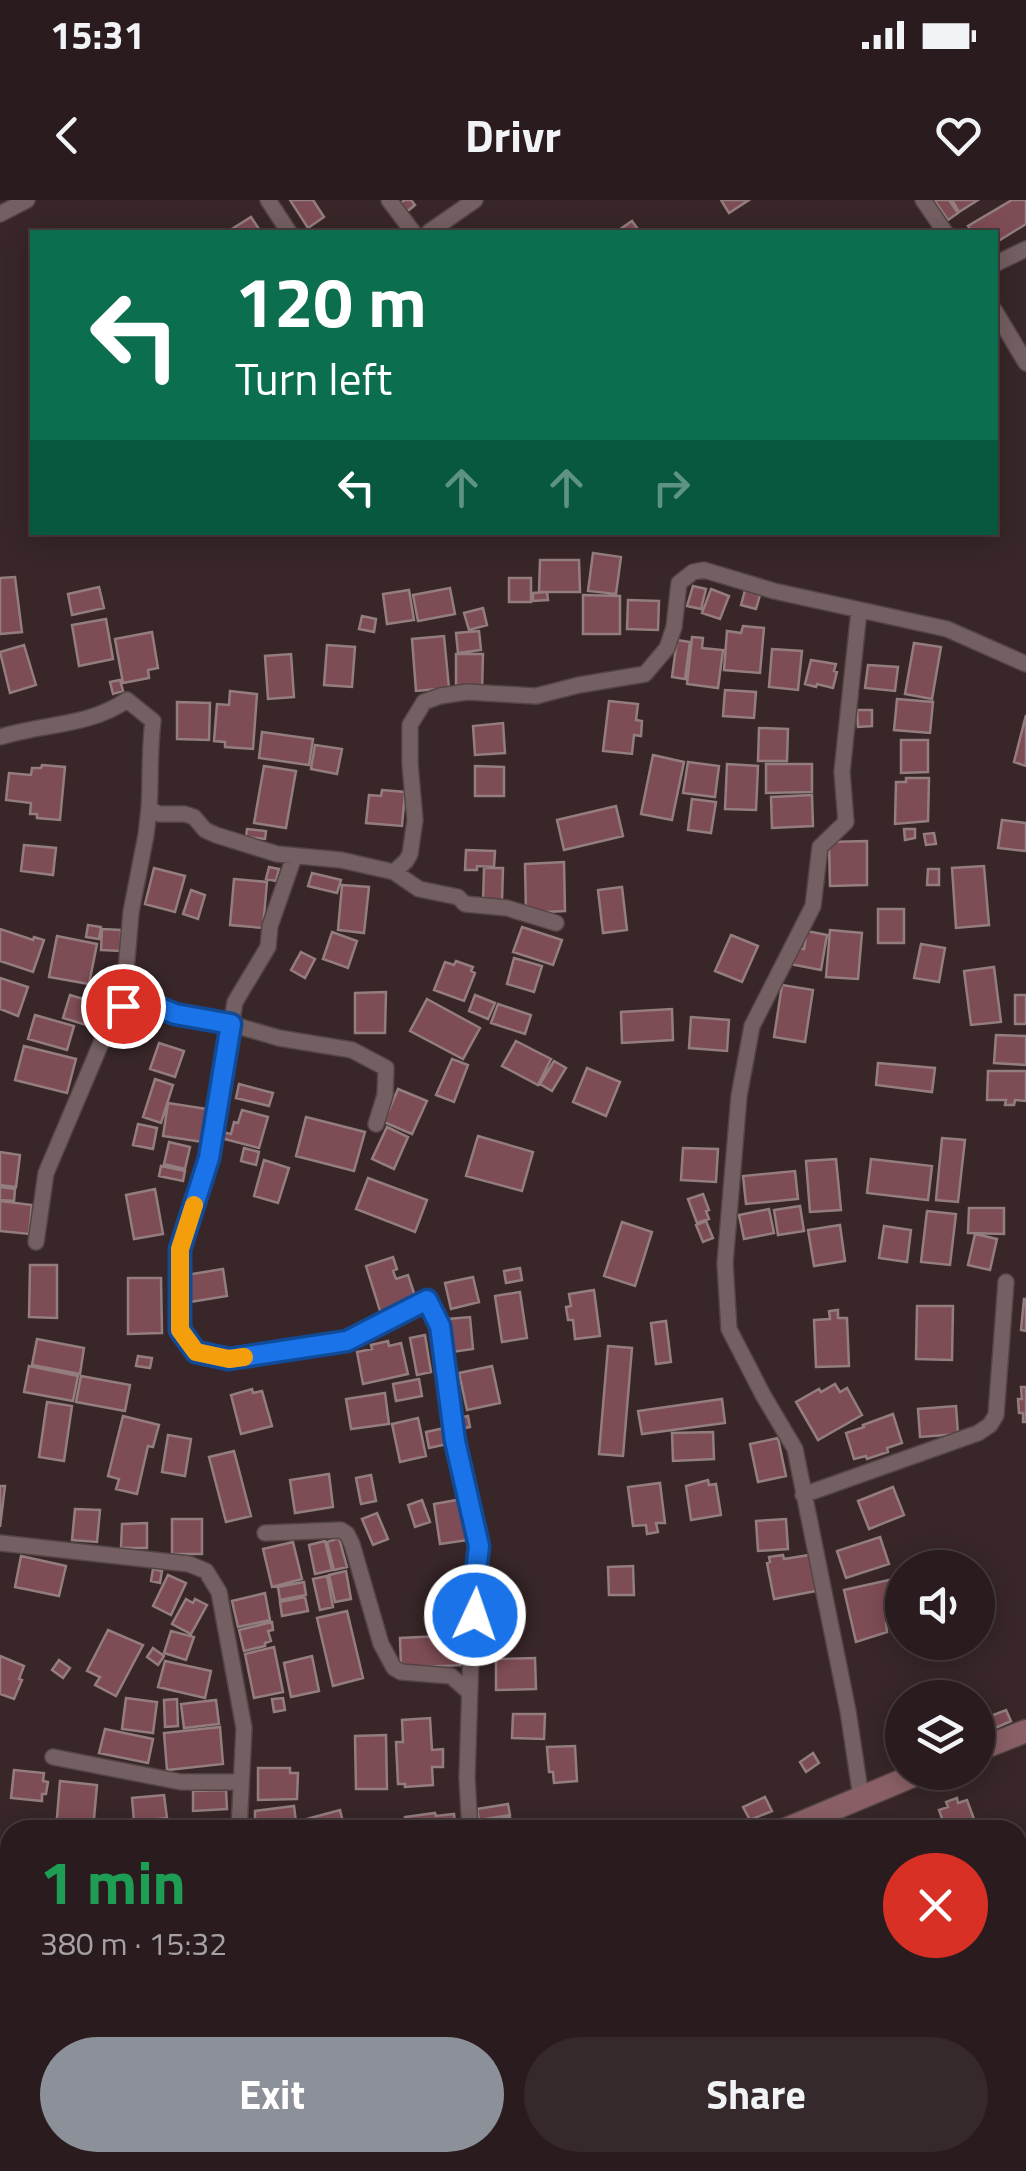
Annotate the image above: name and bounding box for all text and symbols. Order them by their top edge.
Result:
text: 15:31 [50,6,145,64]
text: Drivr [465,101,561,169]
icon: back [40,108,95,163]
icon: heart [931,108,986,163]
text: 120 m [235,248,427,354]
icon: left [70,270,200,400]
text: Turn left [235,344,392,412]
icon: left [329,460,384,515]
icon: ahead [434,460,489,515]
icon: ahead [539,460,594,515]
icon: right [644,460,699,515]
pin [81,964,166,1049]
icon: arrive [96,979,151,1034]
map controls [885,1550,995,1790]
button: sound [885,1550,995,1660]
position arrow [423,1563,527,1667]
button: layers [885,1680,995,1790]
text: 1 min [40,1836,186,1927]
button: close [883,1853,988,1958]
text: 380 m · 15:32 [40,1919,227,1967]
button: Exit [40,2037,504,2152]
button: Share [524,2037,988,2152]

